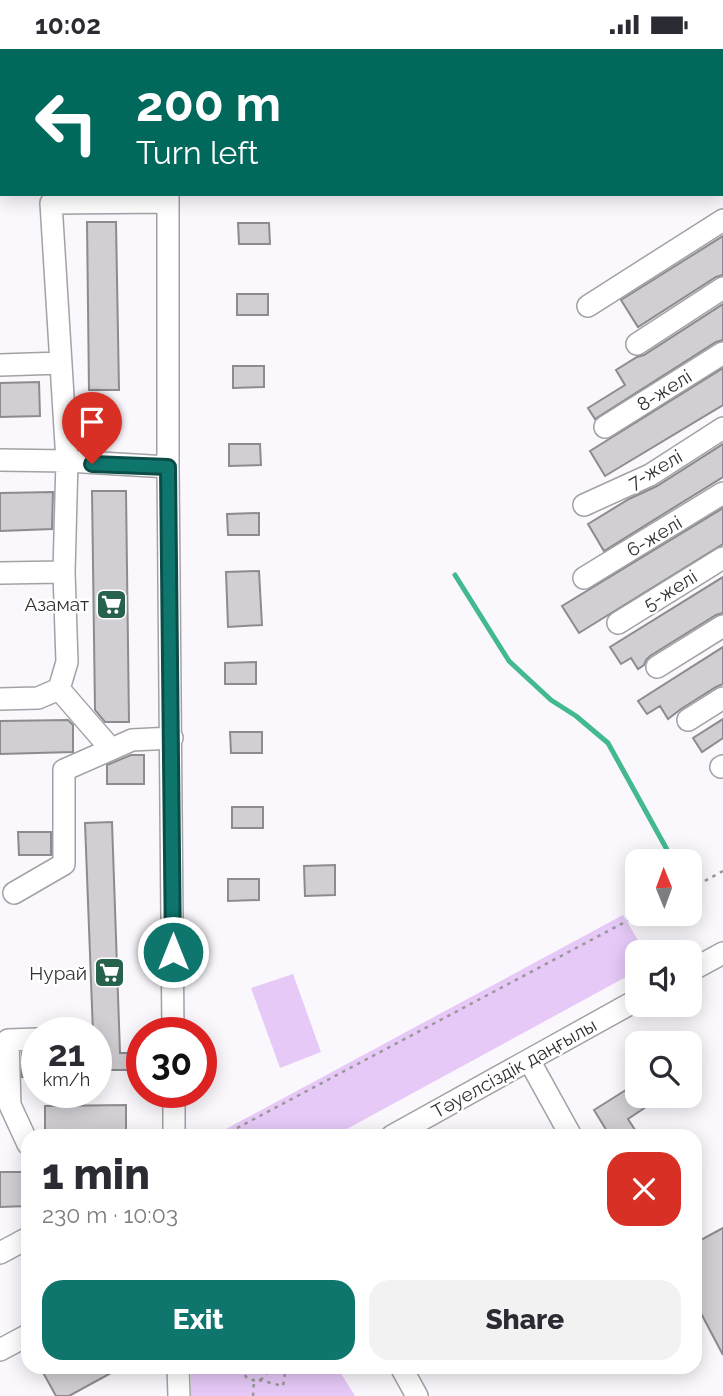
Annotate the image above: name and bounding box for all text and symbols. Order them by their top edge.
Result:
text: 10:02 [35,10,101,40]
text: 200 m [136,75,281,132]
icon: left [21,77,112,168]
text: Turn left [136,134,258,171]
street label: 8-желі [633,365,695,415]
pin [62,392,122,464]
icon: arrive [73,403,111,441]
street label: 7-желі [624,445,686,493]
street label: 6-желі [622,511,686,561]
street label: 5-желі [639,565,701,615]
supermarket icon: Азамат [95,587,129,621]
place label: Азамат [24,593,89,615]
north arrow [625,849,702,926]
map controls [625,849,702,1108]
position arrow [136,915,210,989]
button: sound [625,940,702,1017]
supermarket icon: Нурай [93,956,127,990]
place label: Нурай [29,962,87,984]
street label: Тәуелсіздік даңғылы [428,1014,600,1122]
speed limit sign: 30 [126,1017,217,1108]
button: search [625,1031,702,1108]
text: 21 [48,1033,85,1074]
text: km/h [43,1069,90,1090]
text: 1 min [42,1150,150,1199]
button: close [607,1152,681,1226]
text: 230 m · 10:03 [42,1201,178,1228]
button: Exit [42,1280,355,1360]
button: Share [369,1280,681,1360]

